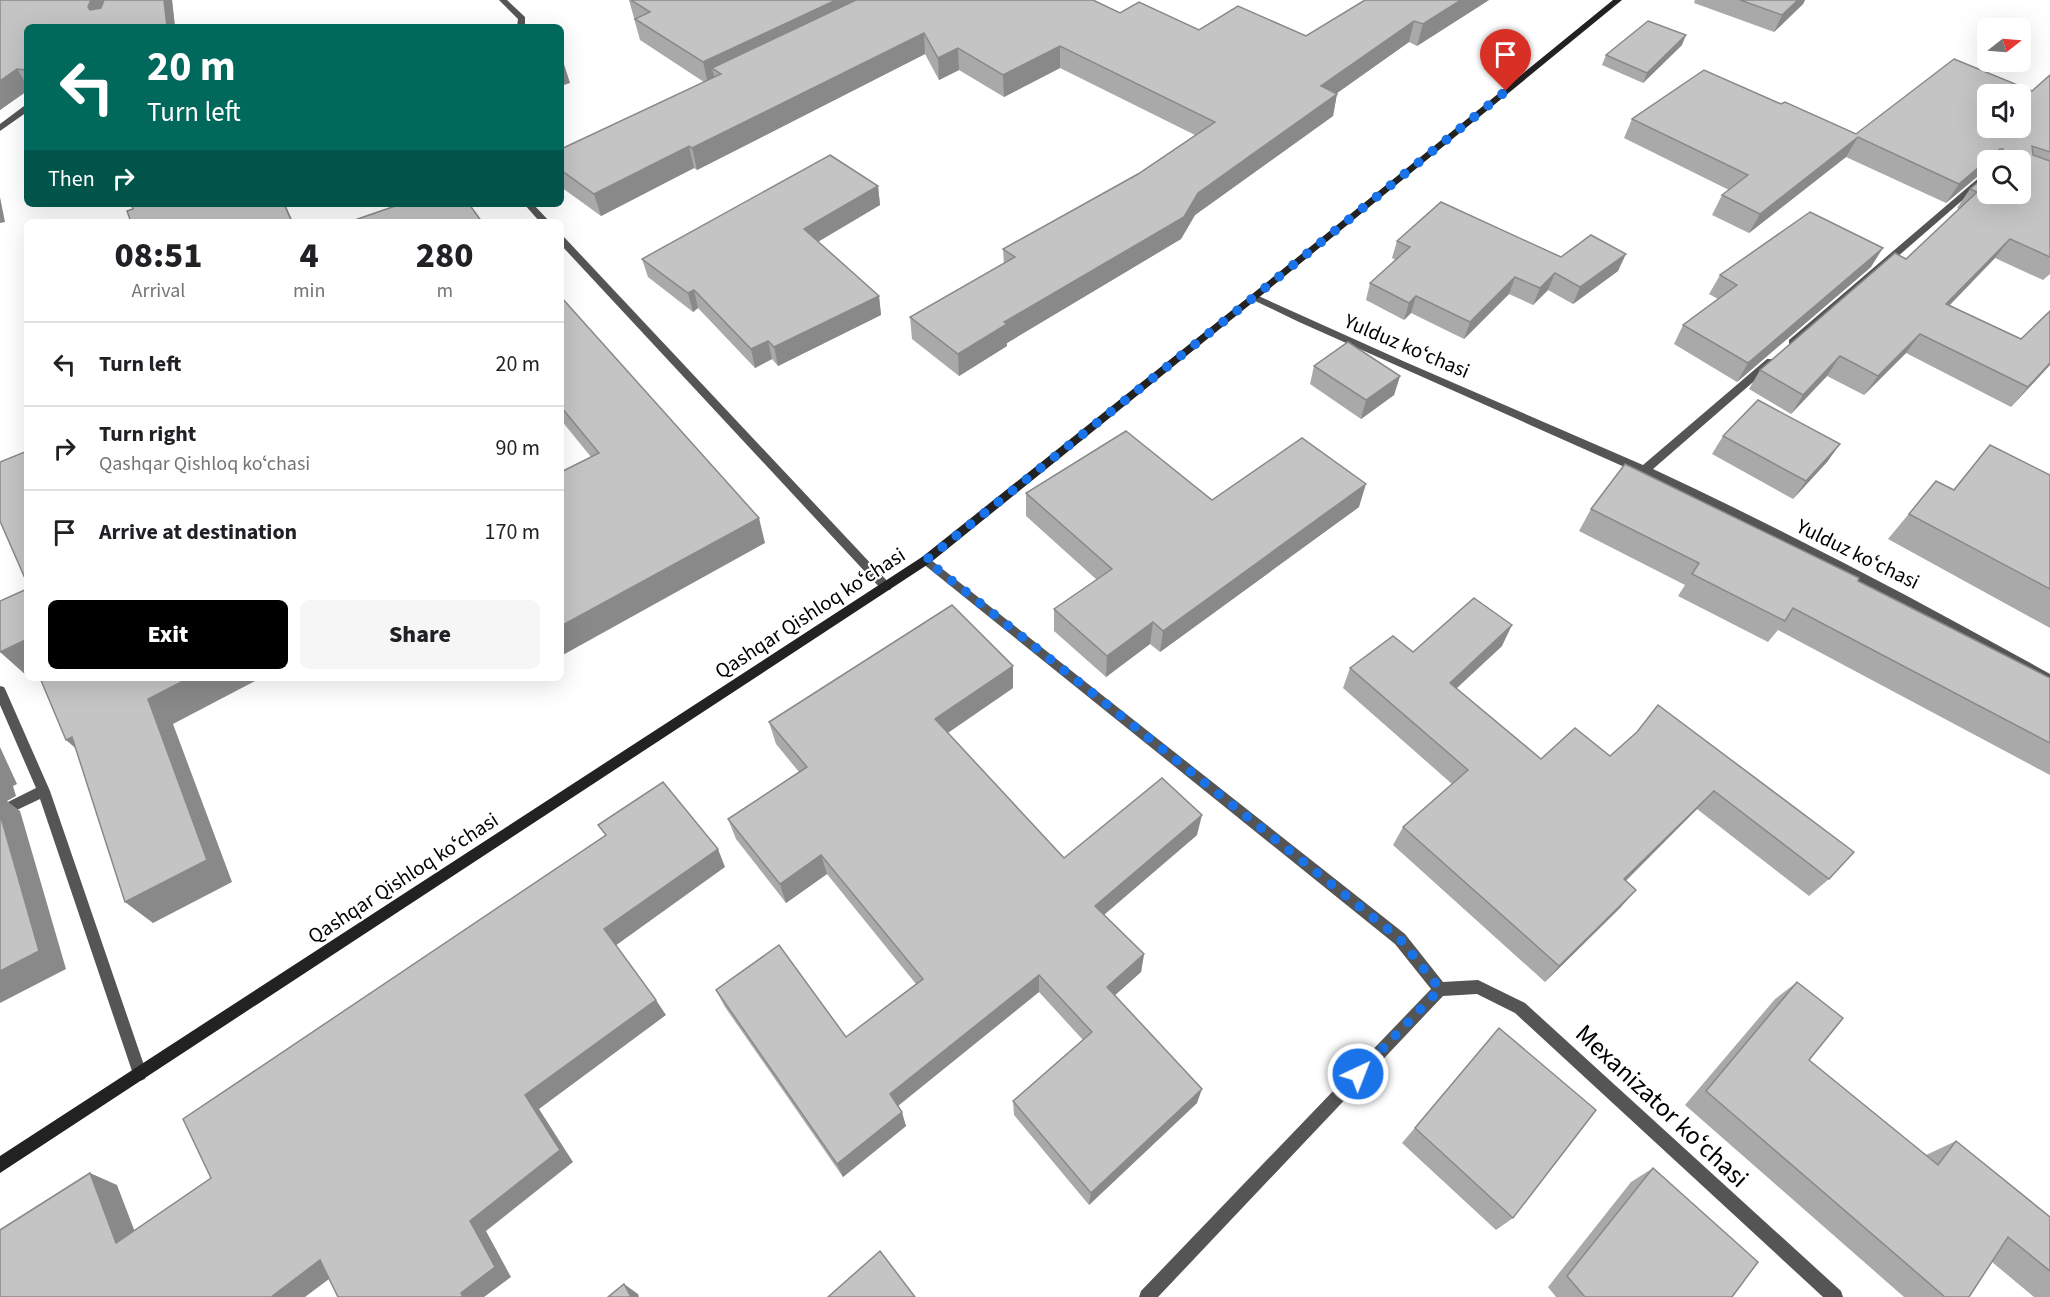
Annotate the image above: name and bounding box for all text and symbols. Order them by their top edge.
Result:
north arrow [1977,18,2031,72]
map controls [1977,18,2031,204]
pin [1480,29,1531,91]
text: 20 m [147,37,236,97]
icon: arrive [1489,38,1522,71]
icon: left [48,48,126,126]
button: sound [1977,84,2031,138]
text: Turn left [147,93,241,132]
button: search [1977,150,2031,204]
icon: right [107,162,140,195]
text: Then [48,163,95,195]
text: 08:51 [114,230,203,281]
text: 4 [300,230,319,281]
text: 280 [416,230,474,281]
text: Arrival [132,277,185,305]
text: min [293,277,325,305]
text: m [436,277,453,305]
street label: Yulduz koʻchasi [1339,306,1474,386]
icon: left [48,348,81,381]
text: Turn left [99,348,181,380]
text: 20 m [495,348,540,380]
text: Turn right [99,418,196,450]
icon: right [48,432,81,465]
text: 90 m [495,432,540,464]
text: Qashqar Qishloq koʻchasi [99,450,310,478]
street label: Yulduz koʻchasi [1790,511,1925,597]
icon: arrive [48,516,81,549]
text: Arrive at destination [99,516,297,548]
text: 170 m [485,516,540,548]
street label: Qashqar Qishloq koʻchasi [709,540,911,686]
button: Exit [48,600,288,669]
button: Share [300,600,540,669]
street label: Qashqar Qishloq koʻchasi [302,805,504,951]
street label: Mexanizator koʻchasi [1567,1016,1757,1196]
position arrow [1326,1042,1390,1106]

